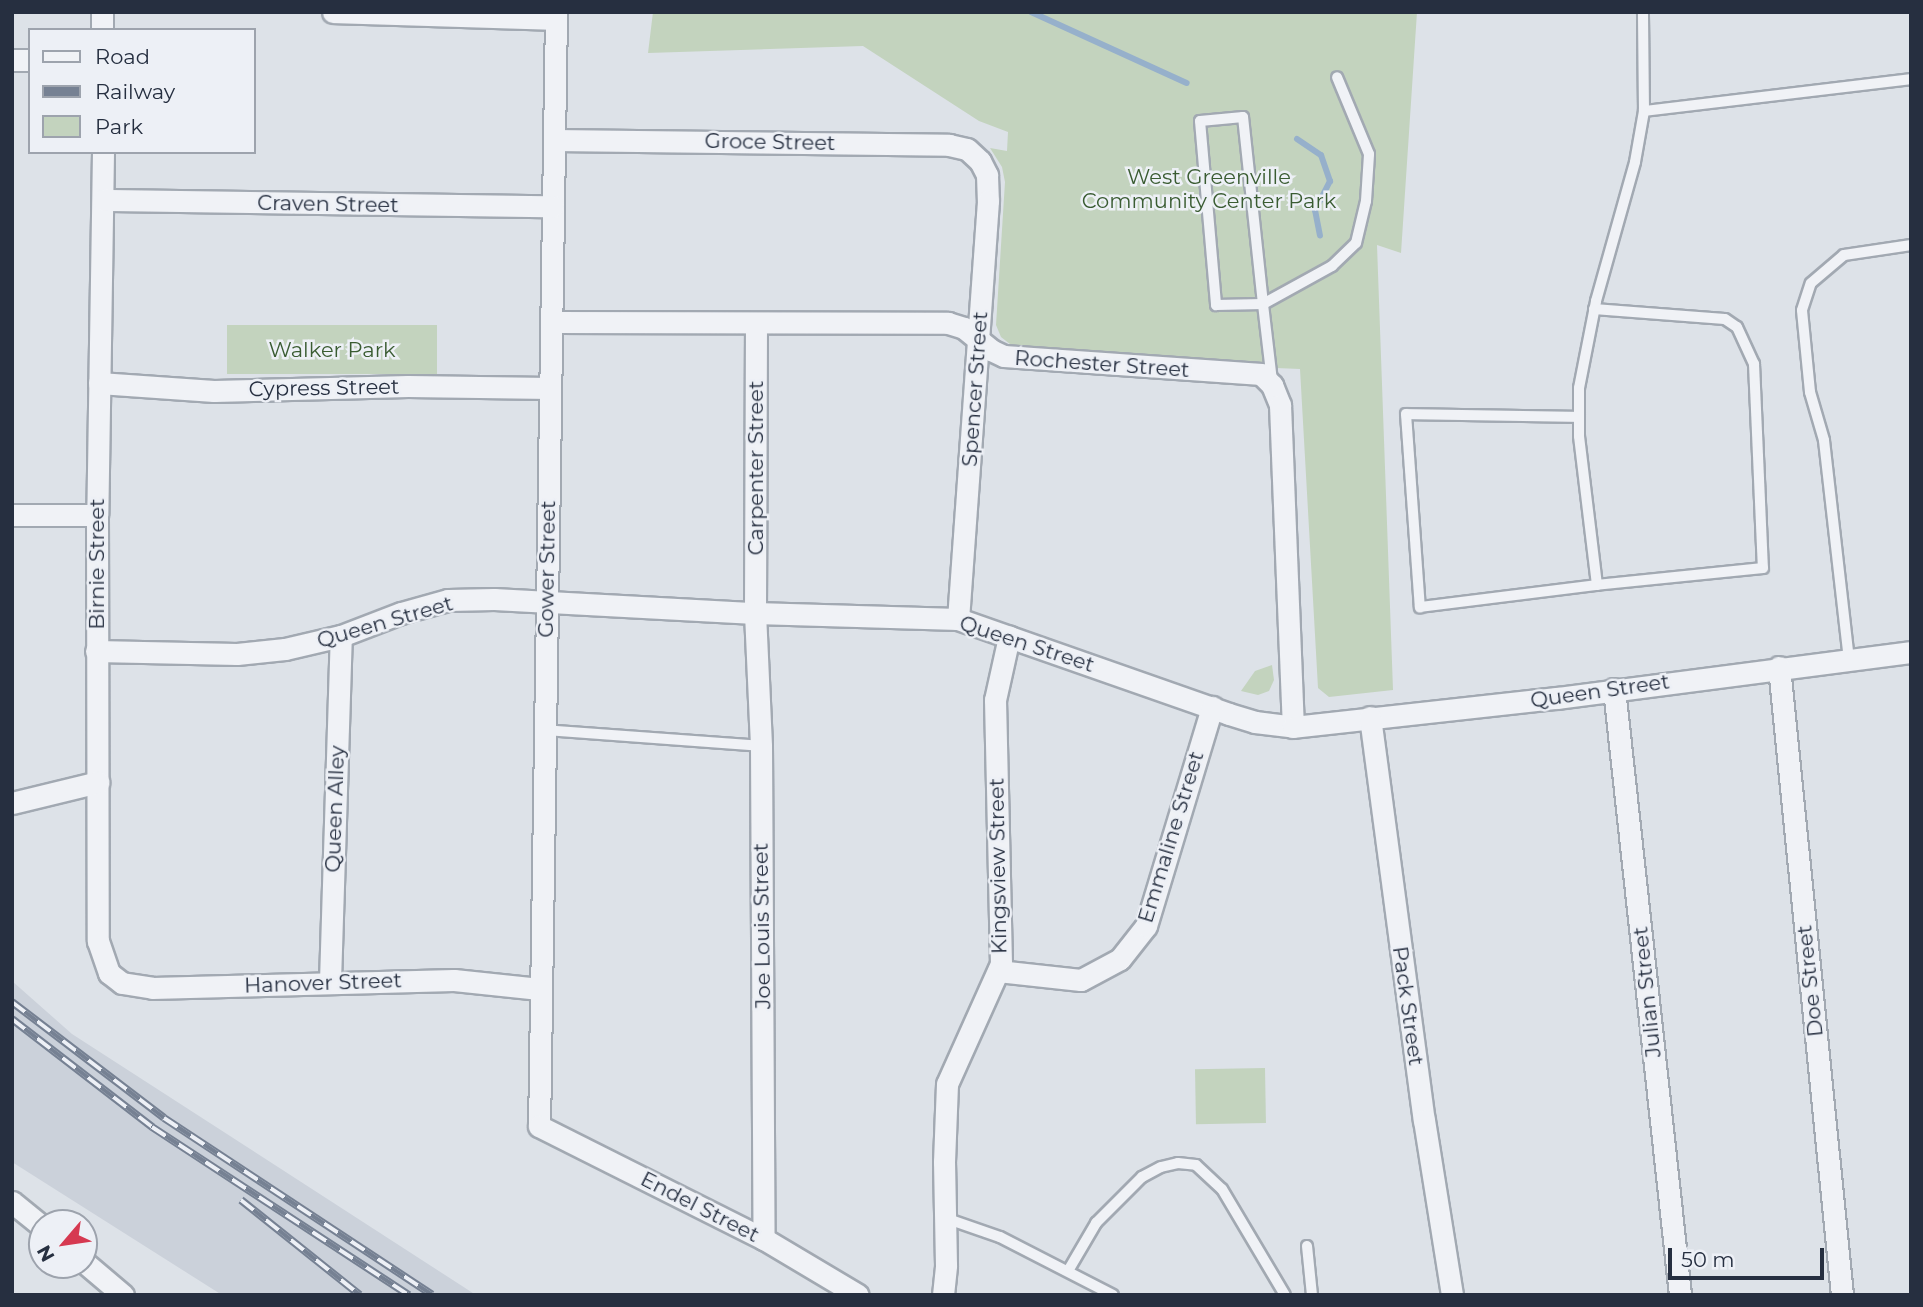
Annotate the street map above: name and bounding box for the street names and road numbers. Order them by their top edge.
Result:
street label: Groce Street [704,128,836,156]
street label: Craven Street [257,190,399,218]
street label: Spencer Street [957,310,993,468]
street label: Rochester Street [1014,345,1190,383]
street label: Cypress Street [248,374,400,402]
street label: Carpenter Street [743,381,769,555]
street label: Birnie Street [84,498,110,630]
street label: Gower Street [533,500,561,638]
street label: Queen Street [314,591,456,653]
street label: Queen Street [956,610,1098,678]
street label: Queen Street [1529,669,1671,713]
street label: Queen Alley [320,745,350,873]
street label: Emmaline Street [1133,748,1209,926]
street label: Kingsview Street [984,778,1012,954]
street label: Joe Louis Street [748,843,776,1009]
street label: Doe Street [1792,924,1828,1038]
street label: Julian Street [1628,925,1666,1059]
street label: Pack Street [1387,945,1429,1067]
street label: Hanover Street [244,968,402,998]
street label: Endel Street [636,1166,764,1248]

